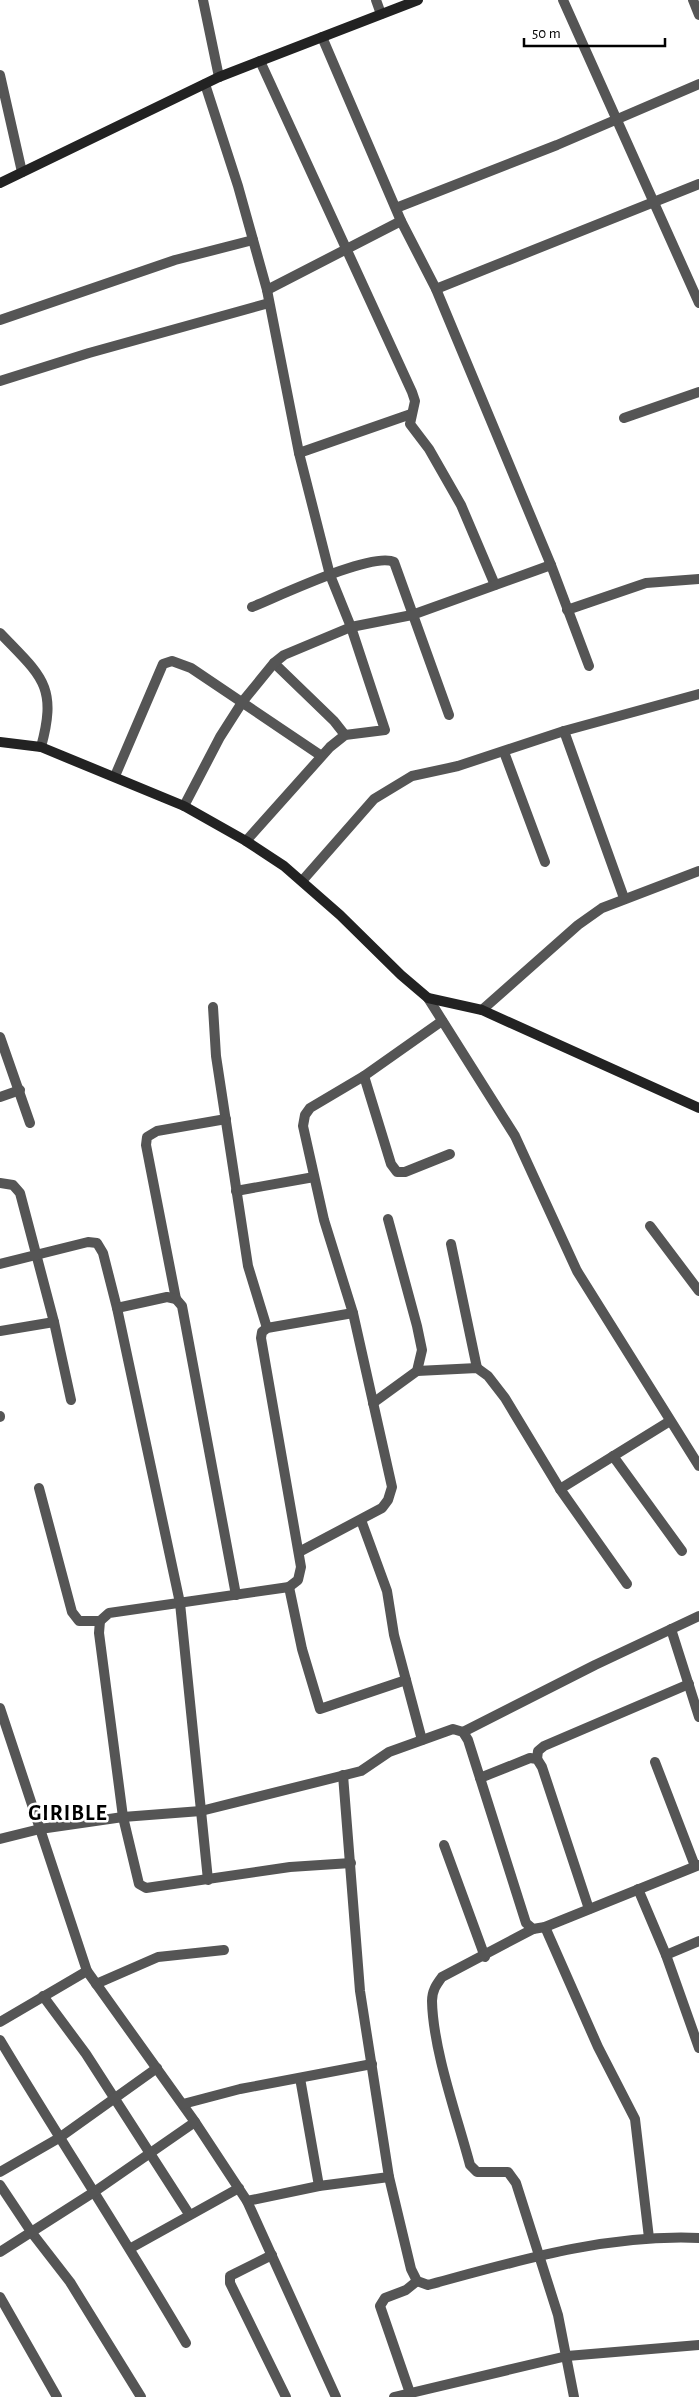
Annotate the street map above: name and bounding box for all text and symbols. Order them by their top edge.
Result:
scale bar [524,15,665,47]
text: 50 m [532,26,561,41]
district label: GIRIBLE [28,1802,108,1824]

